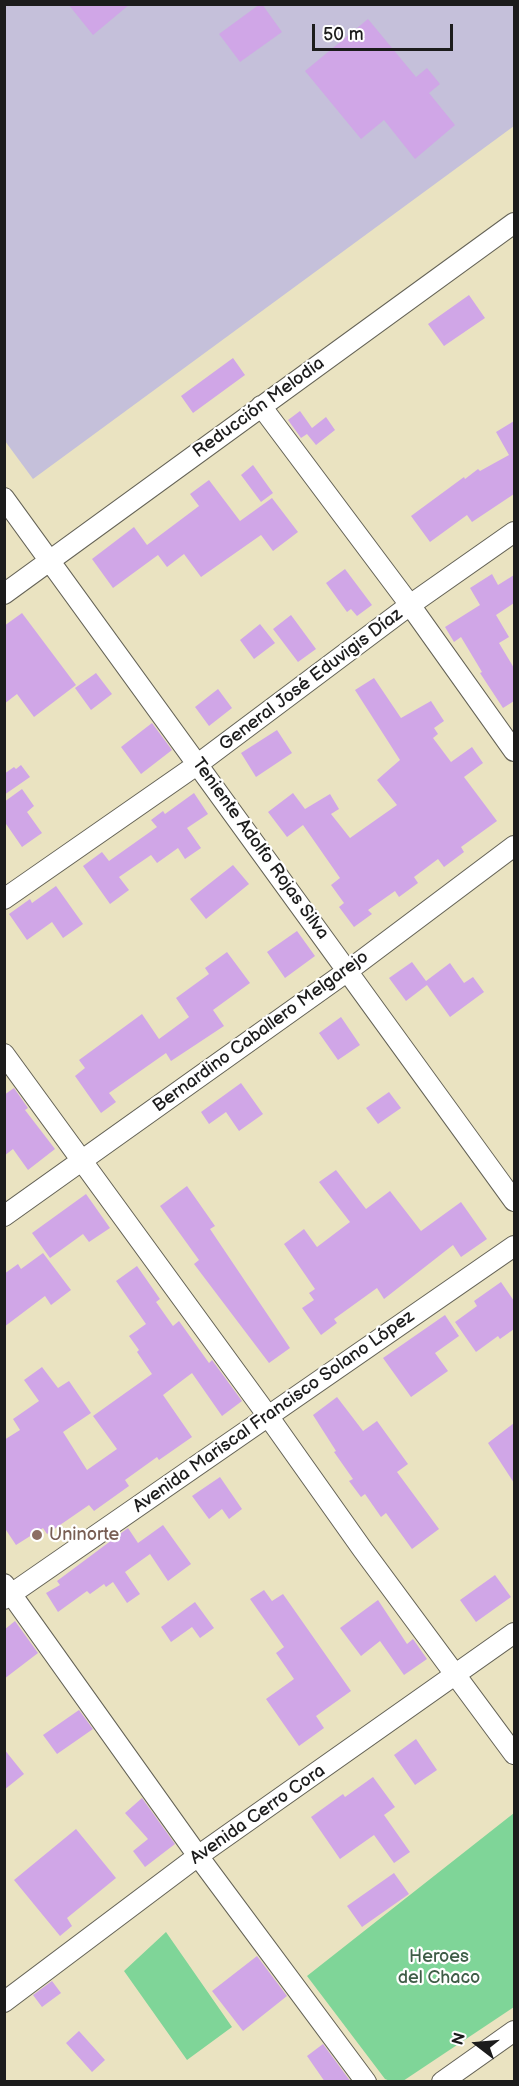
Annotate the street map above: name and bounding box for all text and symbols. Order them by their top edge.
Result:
scale bar [315,12,456,50]
text: 50 m [323,24,364,45]
street label: Reducción Melodia [189,353,329,463]
street label: General José Eduvigis Díaz [215,604,407,756]
street label: Teniente Adolfo Rojas Silva [187,754,333,944]
street label: Bernardino Caballero Melgarejo [149,947,373,1117]
street label: Avenida Mariscal Francisco Solano López [129,1306,419,1518]
place label: Uninorte [49,1524,119,1546]
marker: Uninorte [30,1528,44,1542]
street label: Avenida Cerro Cora [186,1760,330,1870]
park label: Heroes del Chaco [398,1946,480,1988]
north arrow [447,2014,507,2074]
text: N [448,2030,470,2047]

